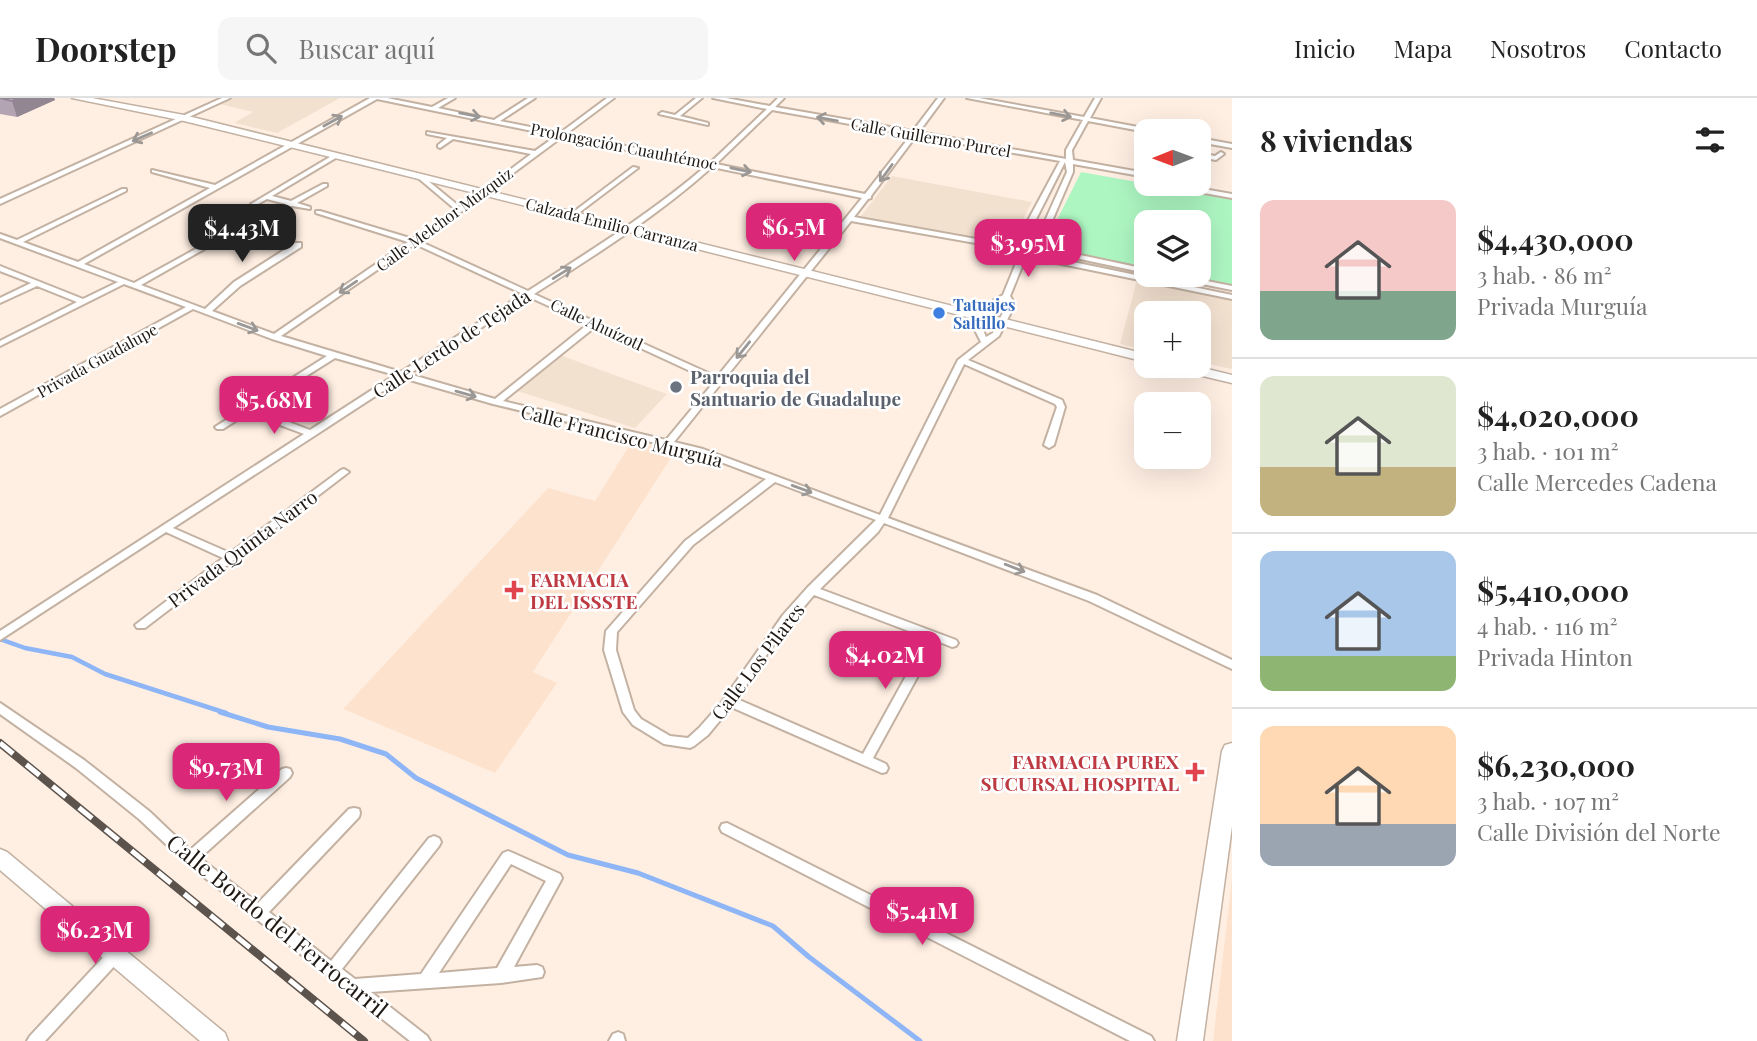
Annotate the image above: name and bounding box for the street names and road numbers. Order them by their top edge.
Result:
street label: Calle Guillermo Purcel [849,113,1013,162]
street label: Prolongación Cuauhtémoc [529,118,719,174]
street label: Calle Melchor Múzquiz [371,162,517,276]
street label: Calzada Emilio Carranza [524,192,701,256]
street label: Calle Lerdo de Tejada [367,282,535,404]
street label: Calle Ahuízotl [547,293,647,355]
street label: Privada Guadalupe [33,318,161,402]
street label: Calle Francisco Murguía [518,397,726,473]
street label: Privada Quinta Narro [162,483,322,613]
street label: Calle Los Pilares [704,597,810,725]
street label: Calle Bordo del Ferrocarril [161,826,396,1024]

